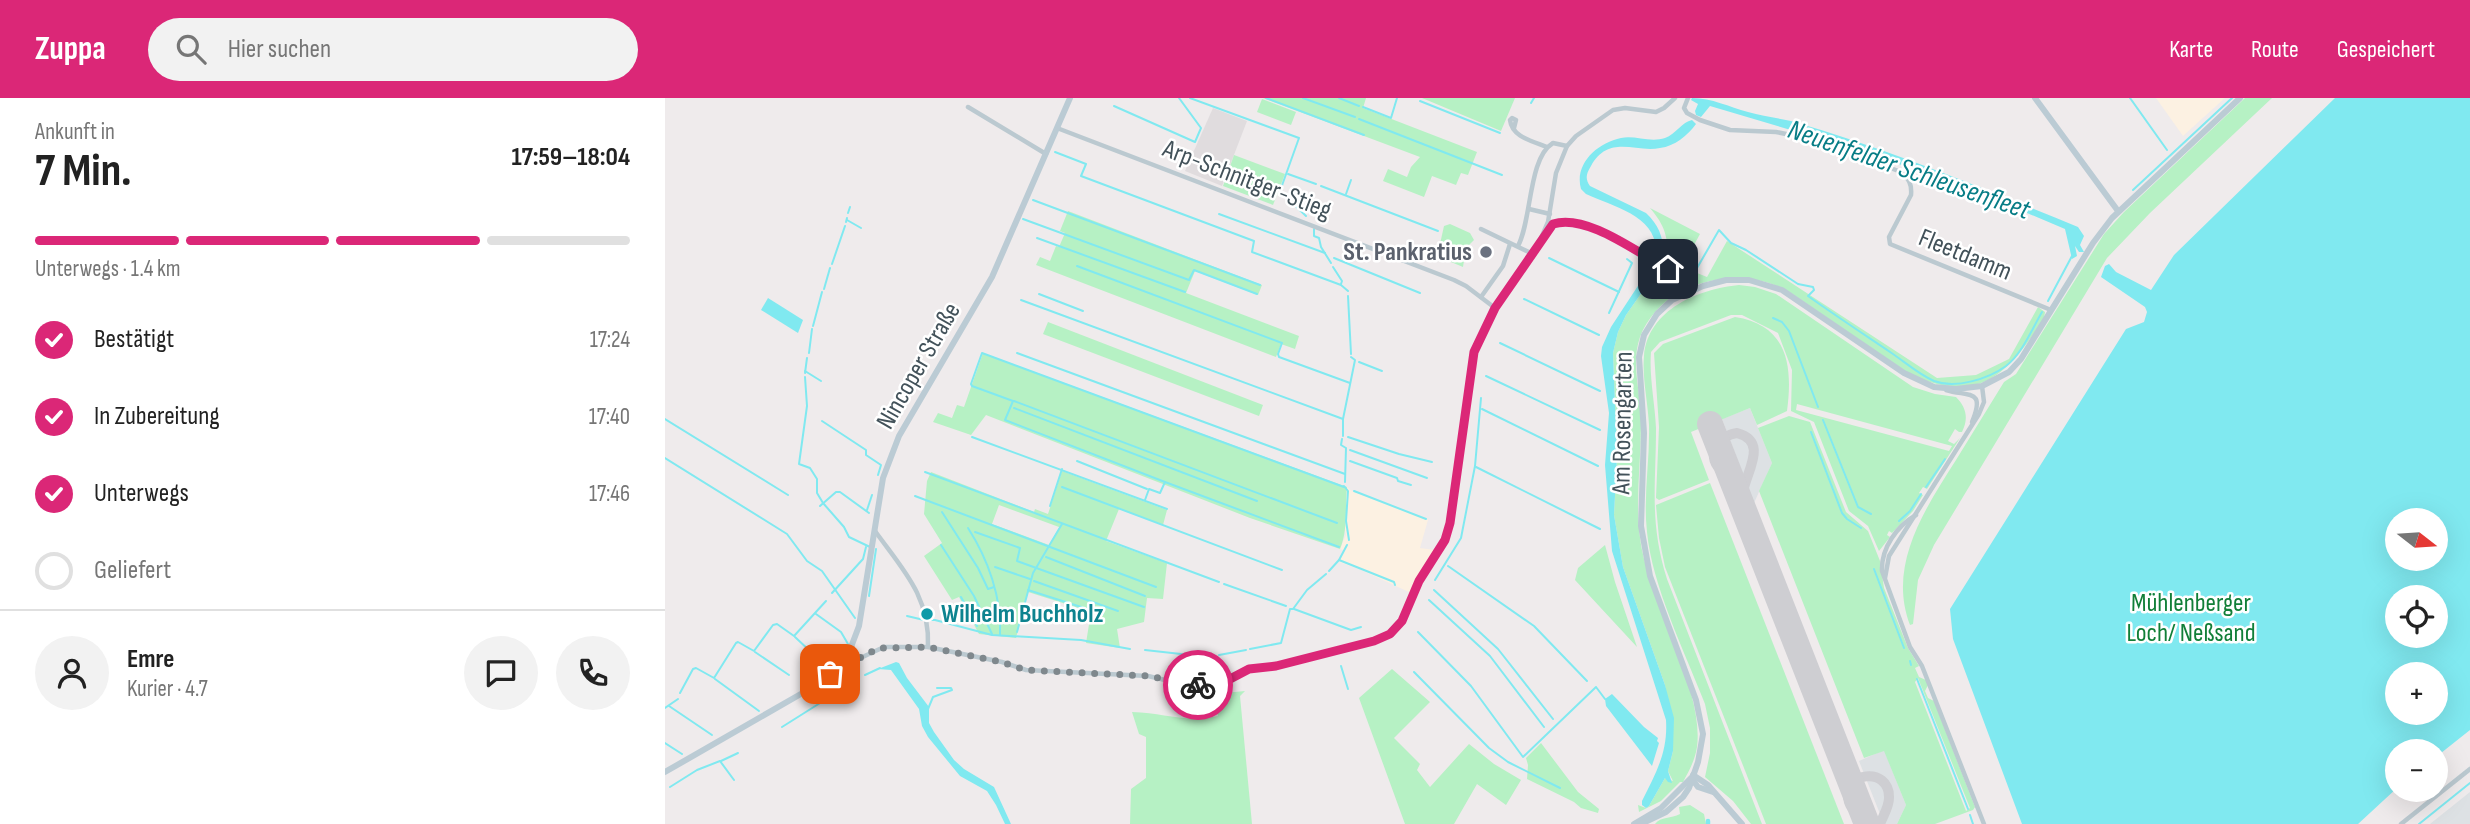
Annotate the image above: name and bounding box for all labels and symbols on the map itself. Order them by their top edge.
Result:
water label: Neuenfelder Schleusenfleet [1784,113,2035,227]
street label: Arp-Schnitger-Stieg [1157,133,1336,226]
street label: Fleetdamm [1914,222,2016,288]
place label: St. Pankratius [1343,237,1472,268]
pin [1638,239,1698,299]
marker: St. Pankratius [1478,244,1494,260]
street label: Nincoper Straße [870,297,968,435]
street label: Am Rosengarten [1606,351,1640,496]
north arrow [2385,508,2448,570]
park label: Mühlenberger Loch/ Neßsand [2126,588,2256,649]
place label: Wilhelm Buchholz [941,599,1103,630]
marker: Wilhelm Buchholz [919,606,935,622]
pin [800,644,860,704]
courier [1163,650,1233,720]

